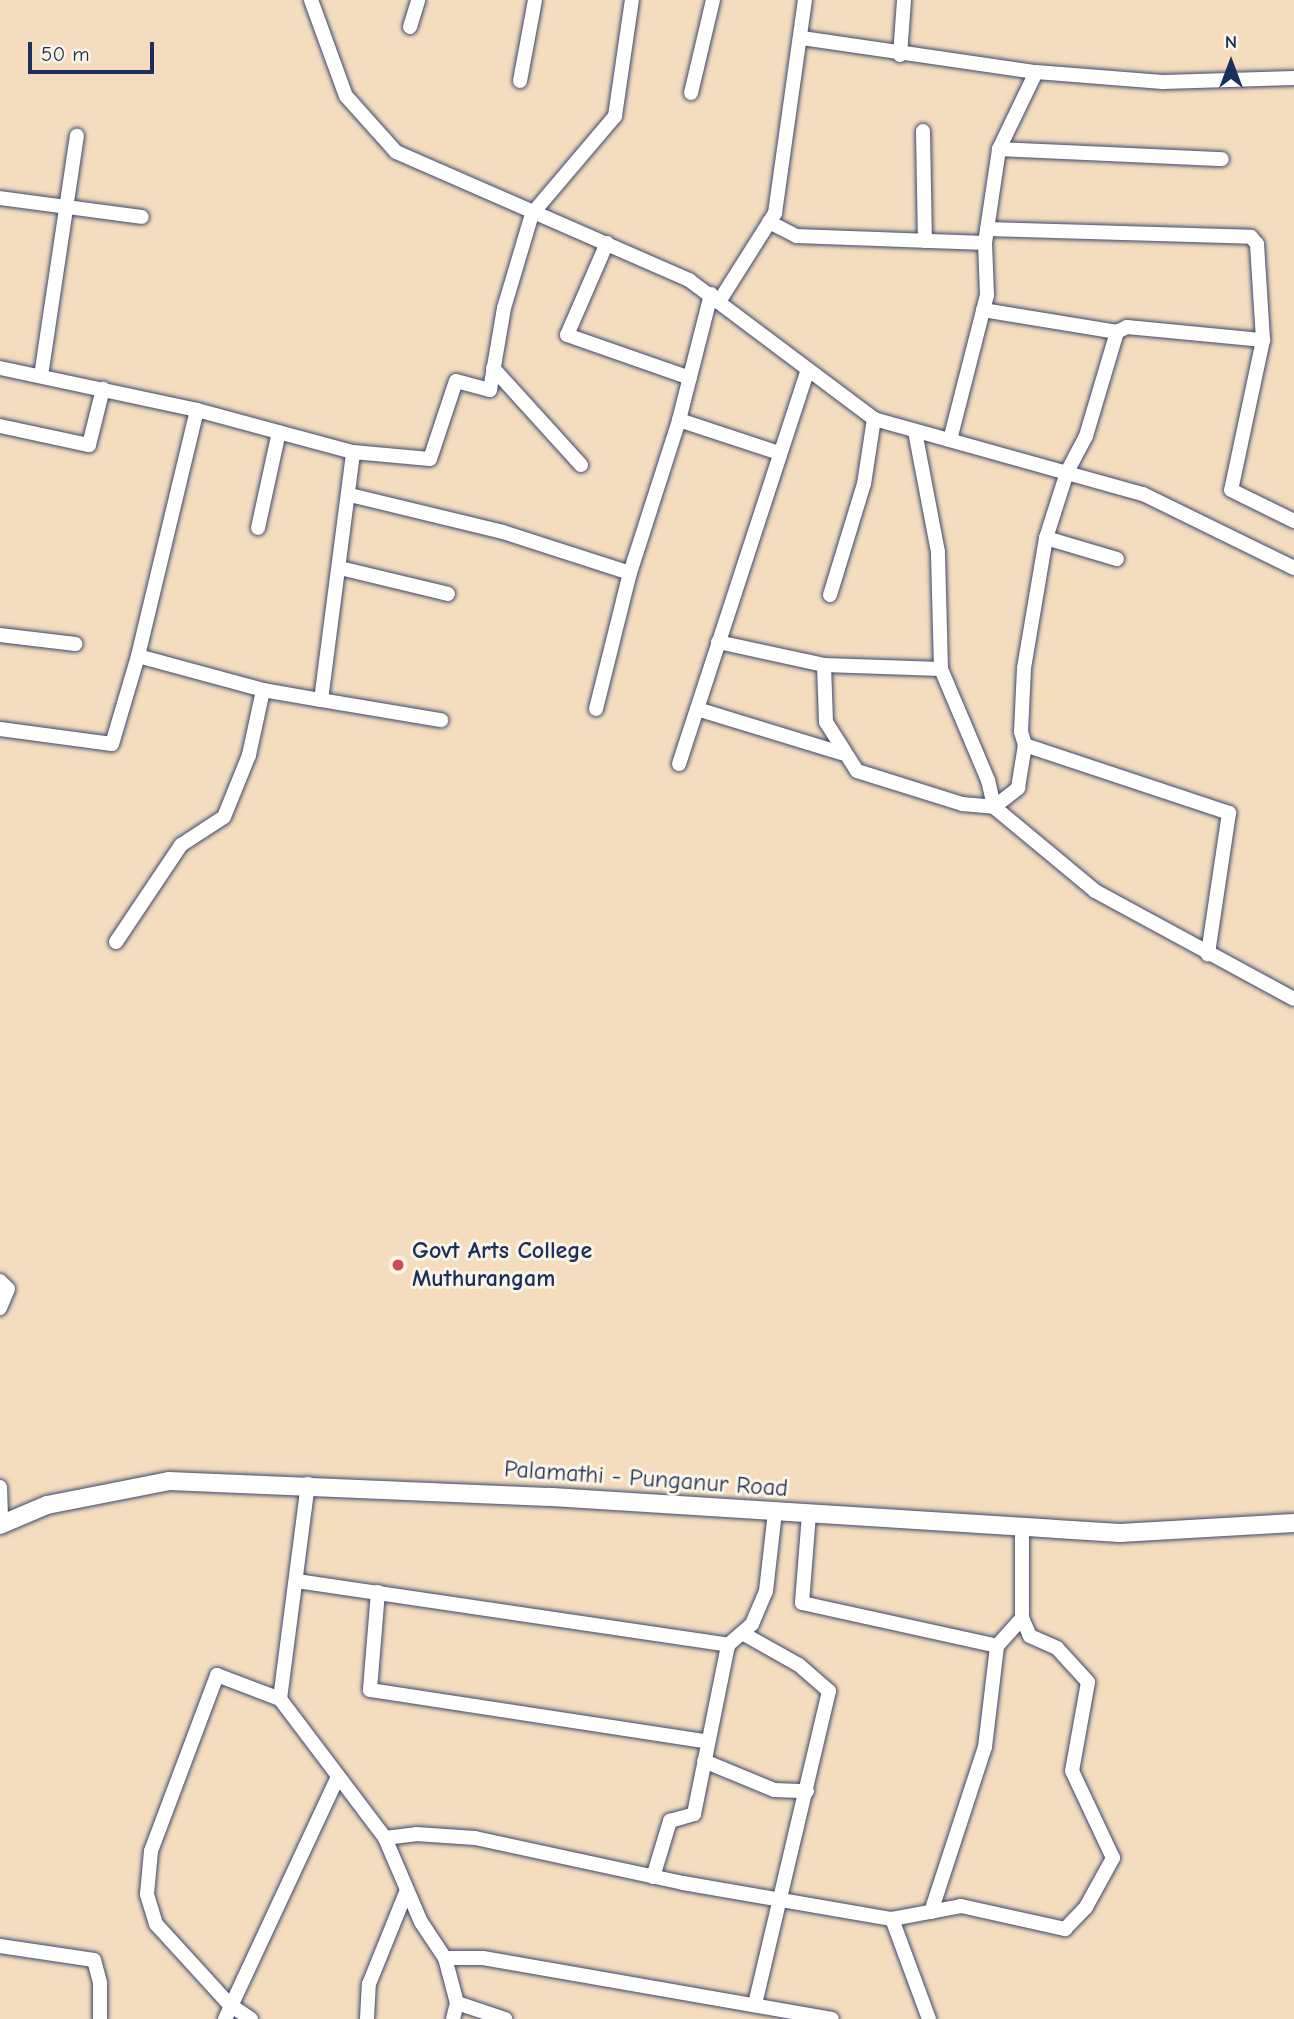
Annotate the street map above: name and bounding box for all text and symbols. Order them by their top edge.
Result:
scale bar [32,28,158,72]
north arrow [1196,28,1266,98]
text: N [1225,31,1237,53]
text: 50 m [41,42,90,66]
place label: Govt Arts College Muthurangam [412,1237,592,1293]
marker: Govt Arts College Muthurangam [390,1257,406,1273]
street label: Palamathi - Punganur Road [503,1455,789,1503]

